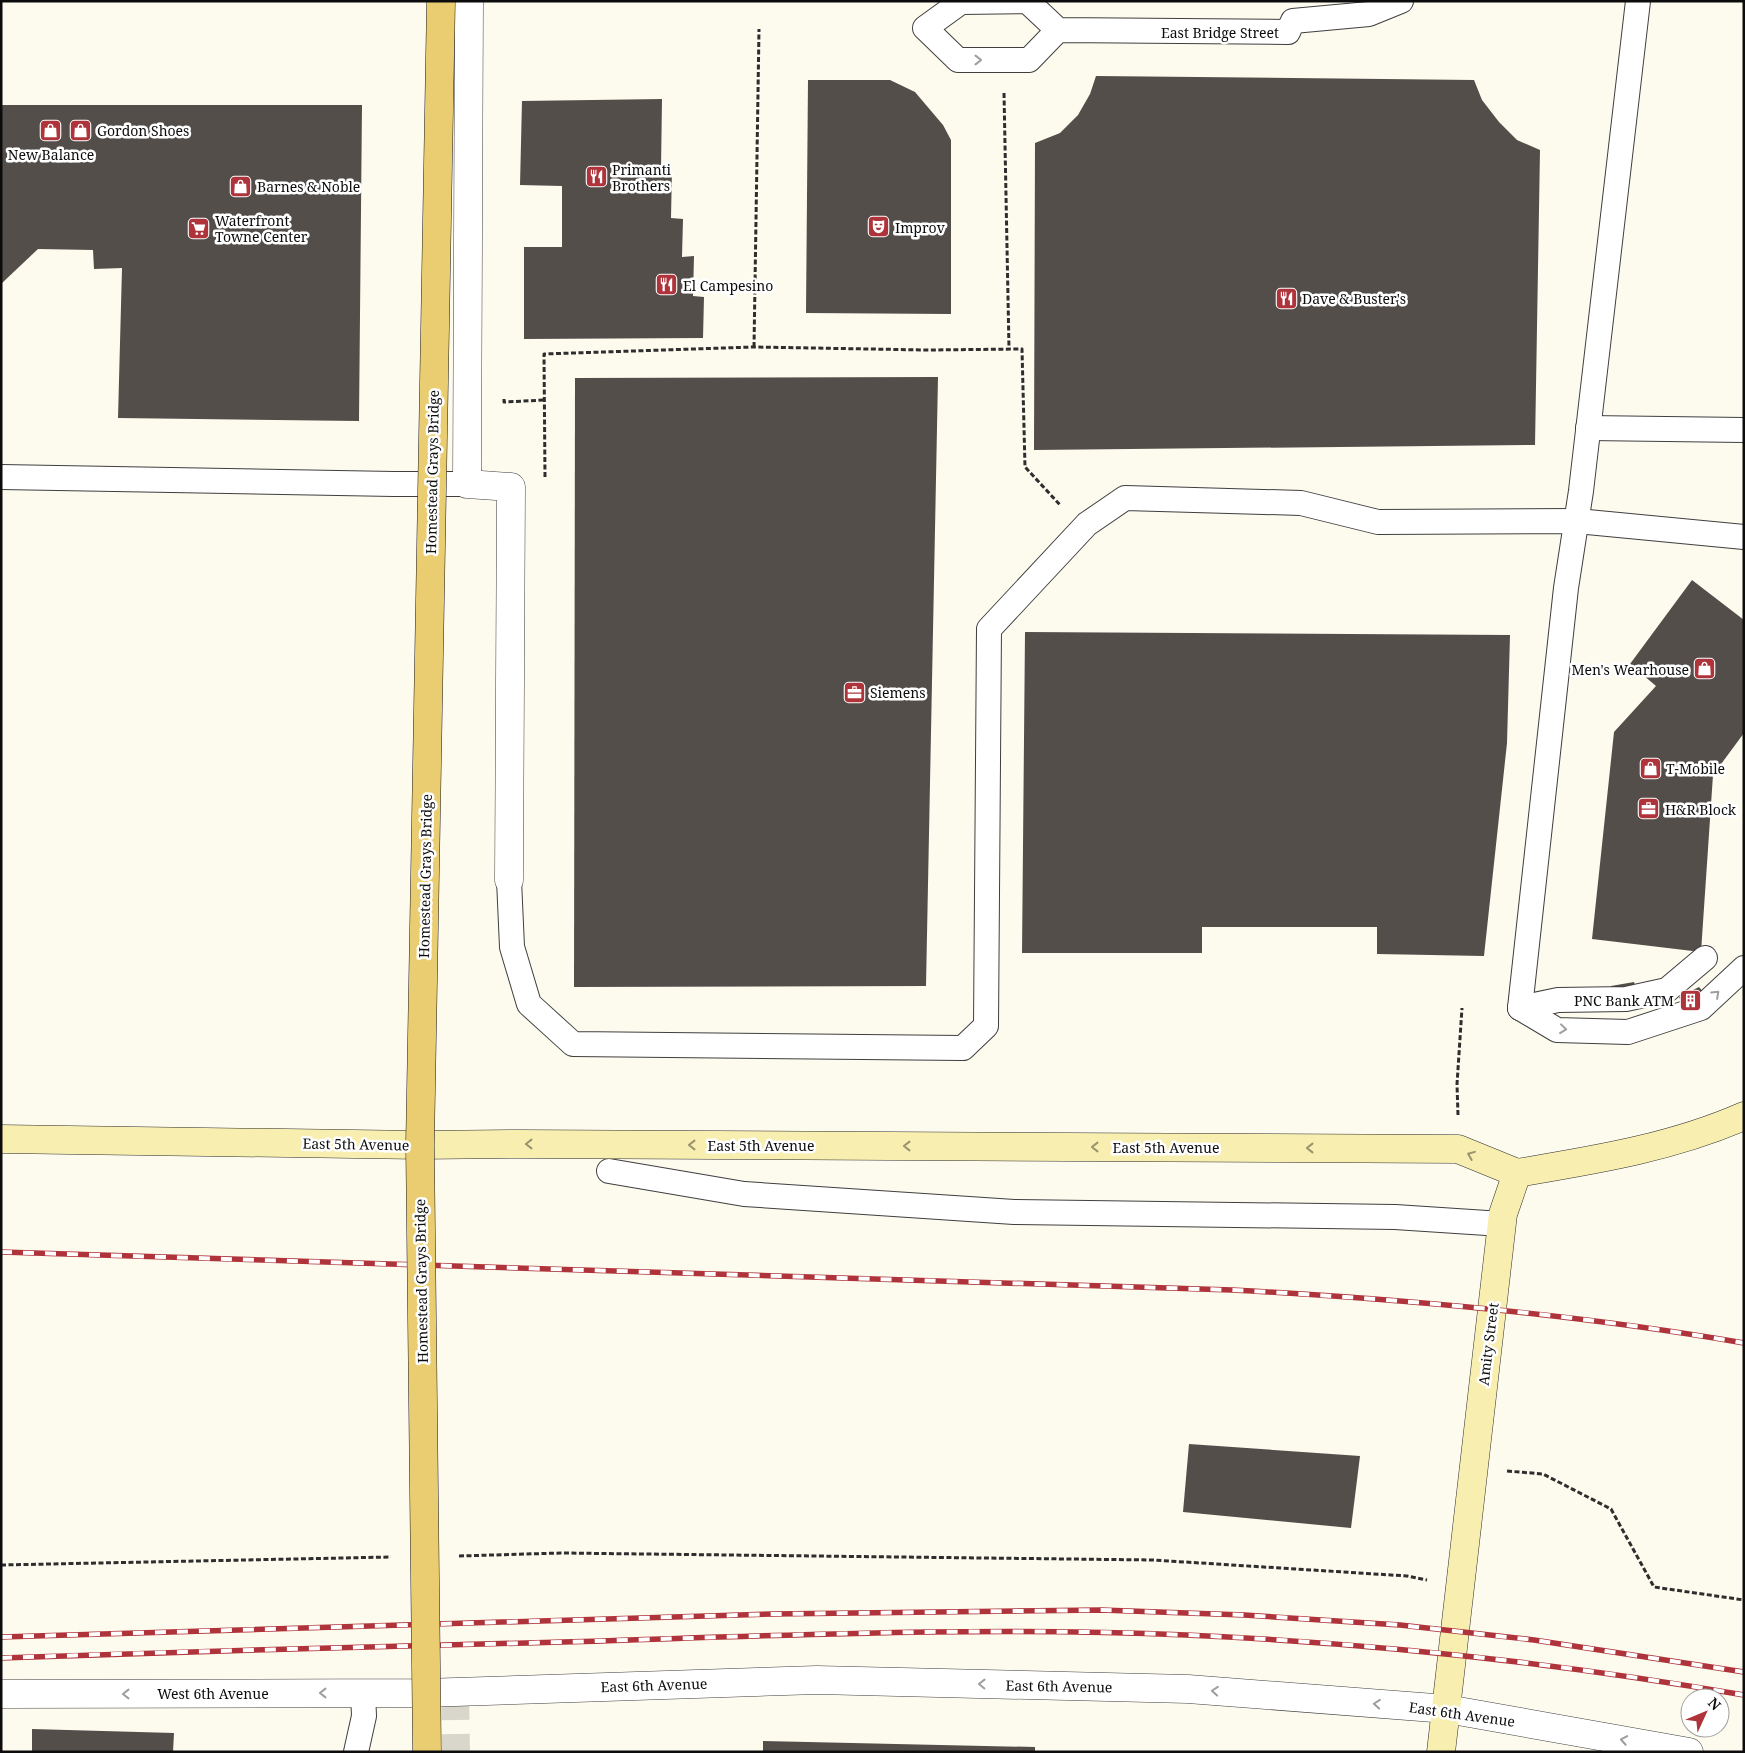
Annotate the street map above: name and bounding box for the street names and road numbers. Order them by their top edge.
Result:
street label: East Bridge Street [1161,23,1279,42]
street label: Homestead Grays Bridge [421,390,443,554]
street label: Homestead Grays Bridge [414,794,436,958]
street label: East 5th Avenue [302,1134,410,1154]
street label: East 5th Avenue [708,1136,814,1155]
street label: East 5th Avenue [1113,1138,1219,1157]
street label: Homestead Grays Bridge [410,1199,432,1363]
street label: Amity Street [1474,1302,1503,1386]
street label: East 6th Avenue [600,1674,708,1696]
street label: East 6th Avenue [1005,1676,1113,1696]
street label: West 6th Avenue [157,1684,269,1703]
street label: East 6th Avenue [1408,1697,1516,1731]

